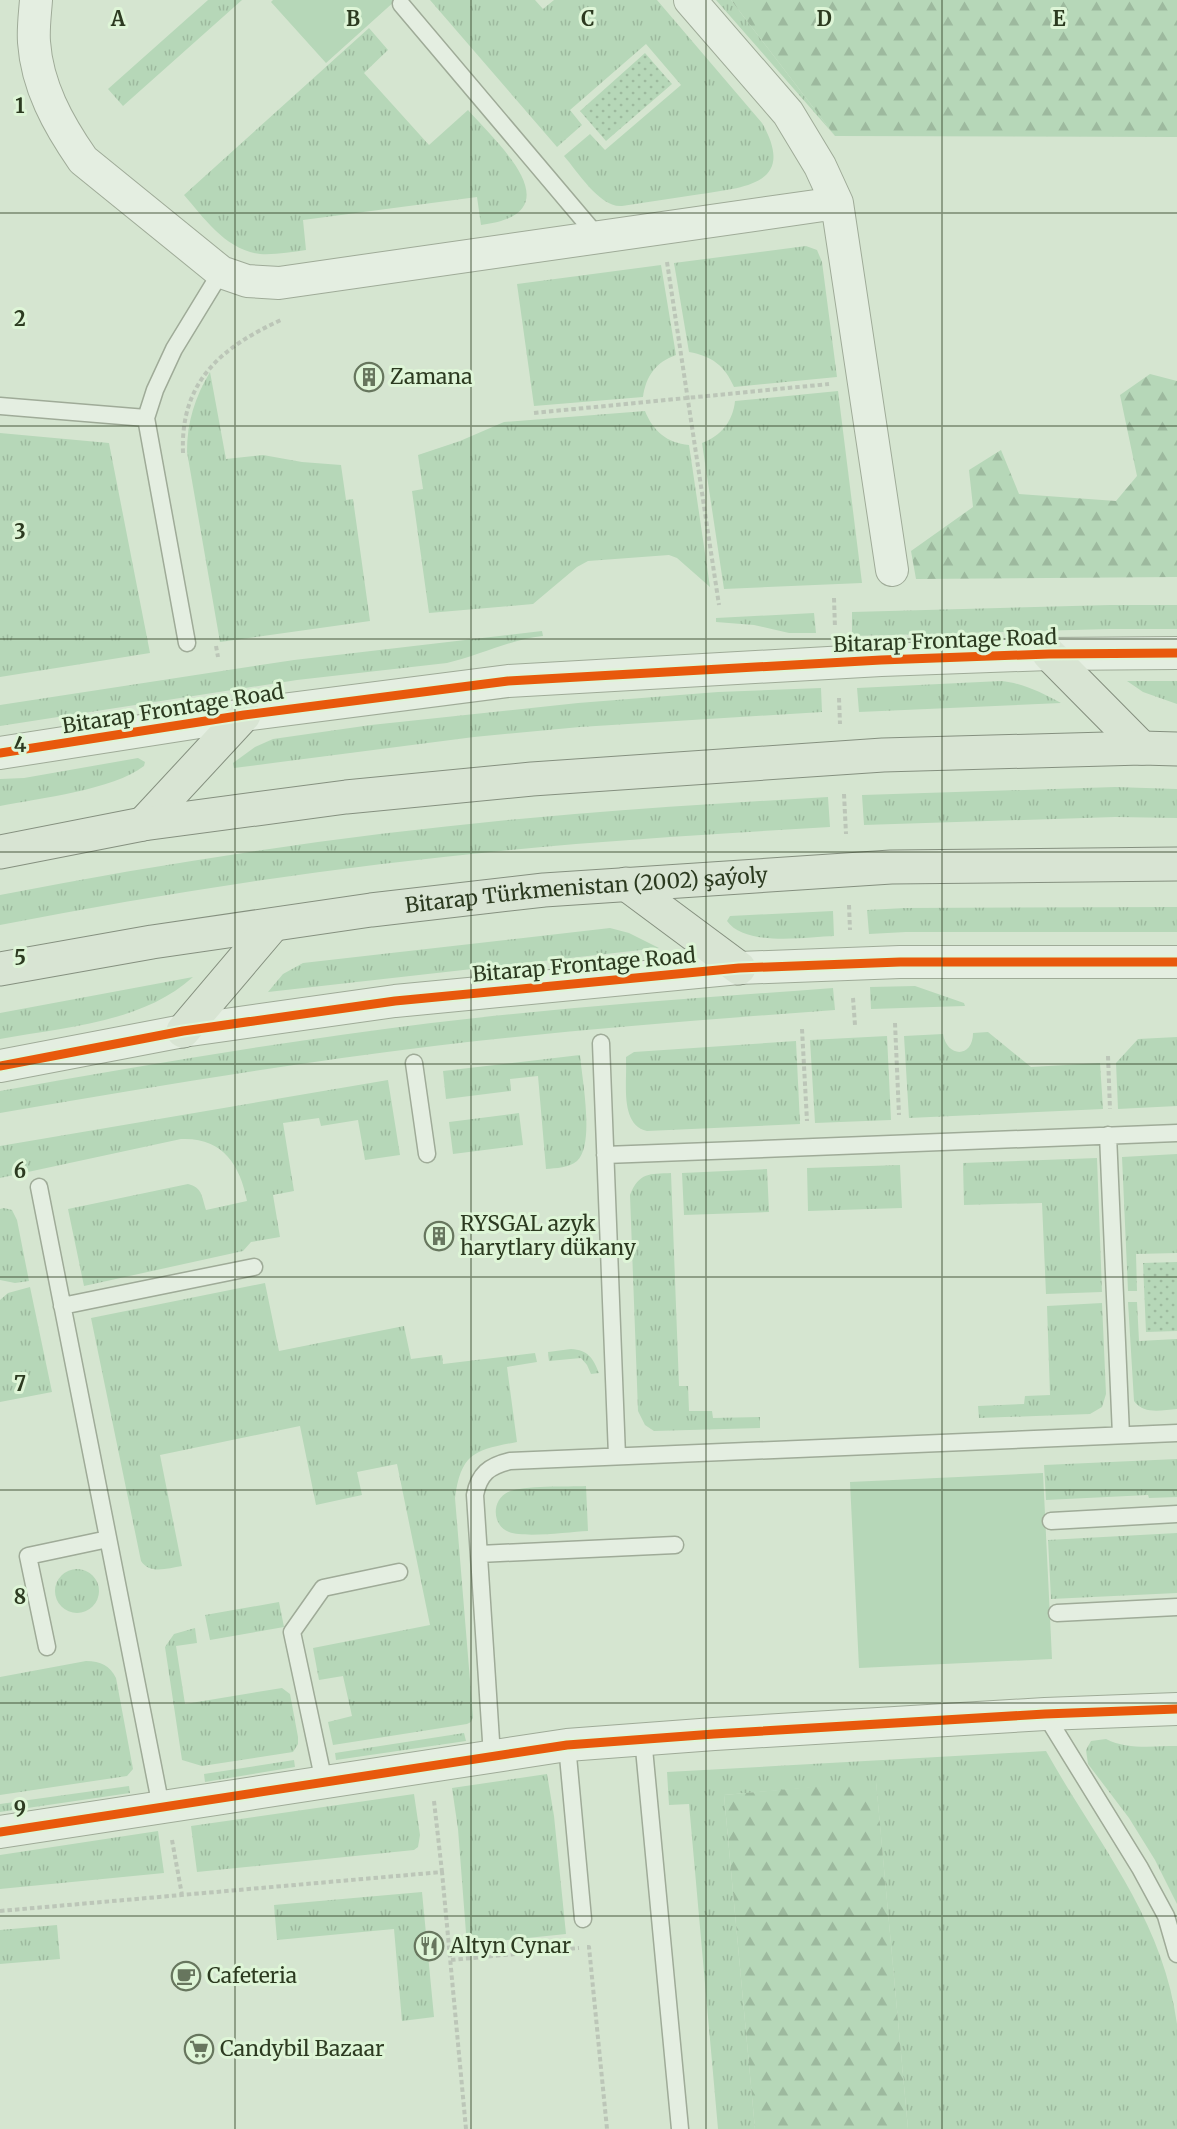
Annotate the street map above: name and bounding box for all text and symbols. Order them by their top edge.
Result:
text: A [110,6,126,31]
text: B [346,6,360,31]
text: C [581,6,595,31]
text: D [816,6,832,31]
text: E [1052,6,1066,31]
text: 1 [15,93,25,118]
text: 2 [14,306,26,331]
building icon: Zamana [353,361,385,393]
place label: Zamana [390,363,472,390]
text: 3 [14,519,26,544]
street label: Bitarap Frontage Road [832,623,1058,658]
street label: Bitarap Frontage Road [60,678,286,739]
text: 4 [14,732,27,757]
street label: Bitarap Türkmenistan (2002) şaýoly [403,861,769,919]
street label: Bitarap Frontage Road [471,941,697,988]
text: 5 [14,945,26,970]
text: 6 [14,1158,26,1183]
place label: RYSGAL azyk harytlary dükany [460,1210,637,1261]
building icon: RYSGAL azyk harytlary dükany [423,1220,455,1252]
text: 7 [14,1371,26,1396]
text: 8 [14,1584,26,1609]
text: 9 [14,1796,26,1821]
restaurant icon: Altyn Cynar [413,1930,445,1962]
place label: Altyn Cynar [449,1932,571,1959]
cafe icon: Cafeteria [170,1960,202,1992]
place label: Cafeteria [207,1962,297,1989]
supermarket icon: Candybil Bazaar [183,2033,215,2065]
place label: Candybil Bazaar [220,2035,384,2062]

